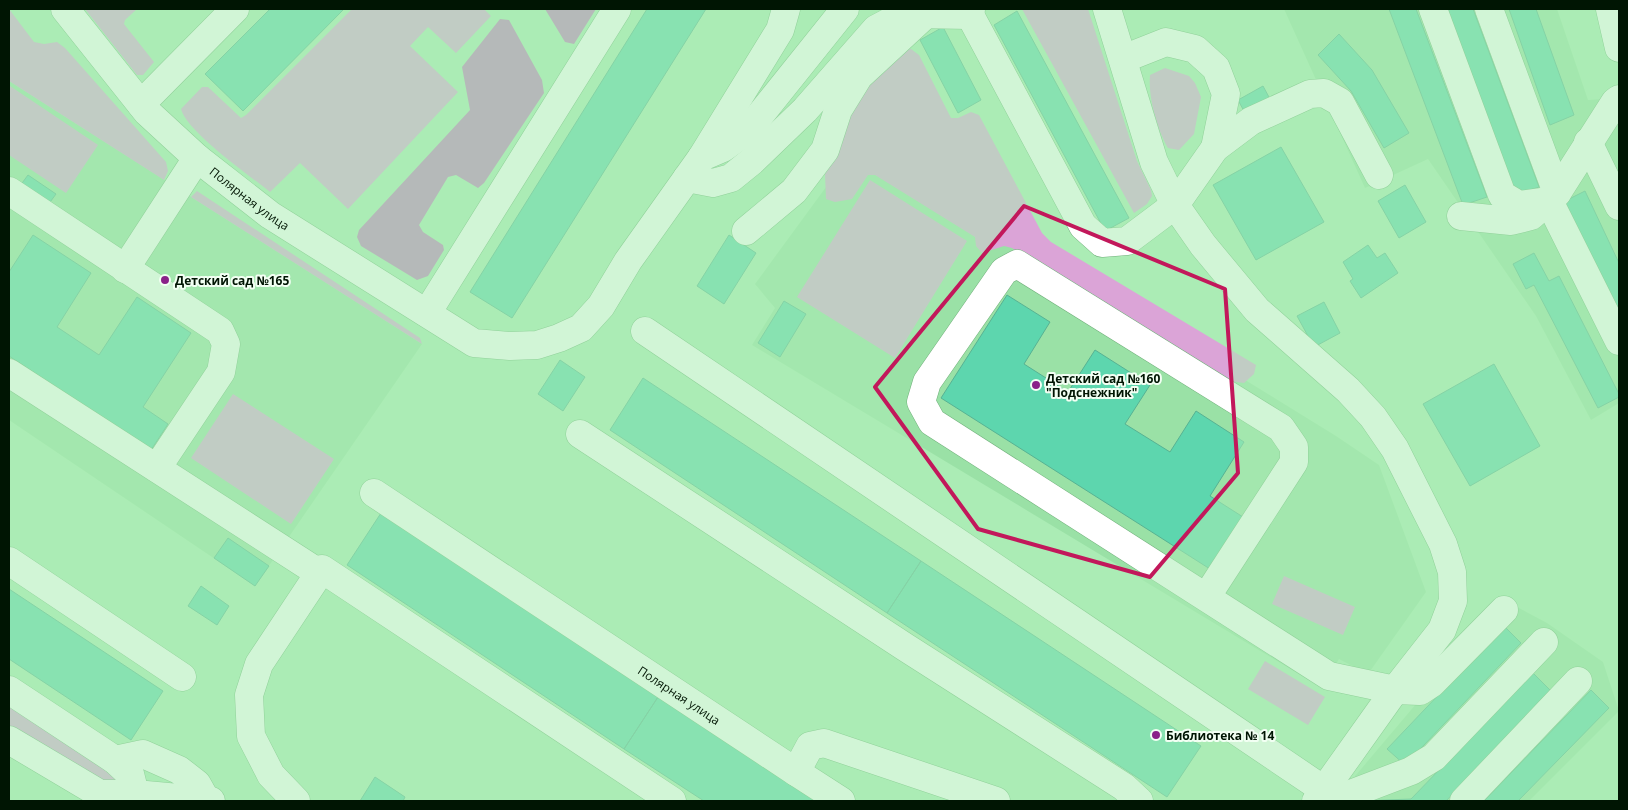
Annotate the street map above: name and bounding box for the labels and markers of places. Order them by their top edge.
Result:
place label: Детский сад №165 [175,272,289,289]
marker: Детский сад №165 [159,274,171,286]
place label: Детский сад №160 "Подснежник" [1046,370,1160,401]
marker: Детский сад №160 "Подснежник" [1030,379,1042,391]
place label: Библиотека № 14 [1166,727,1274,744]
marker: Библиотека № 14 [1150,729,1162,741]

